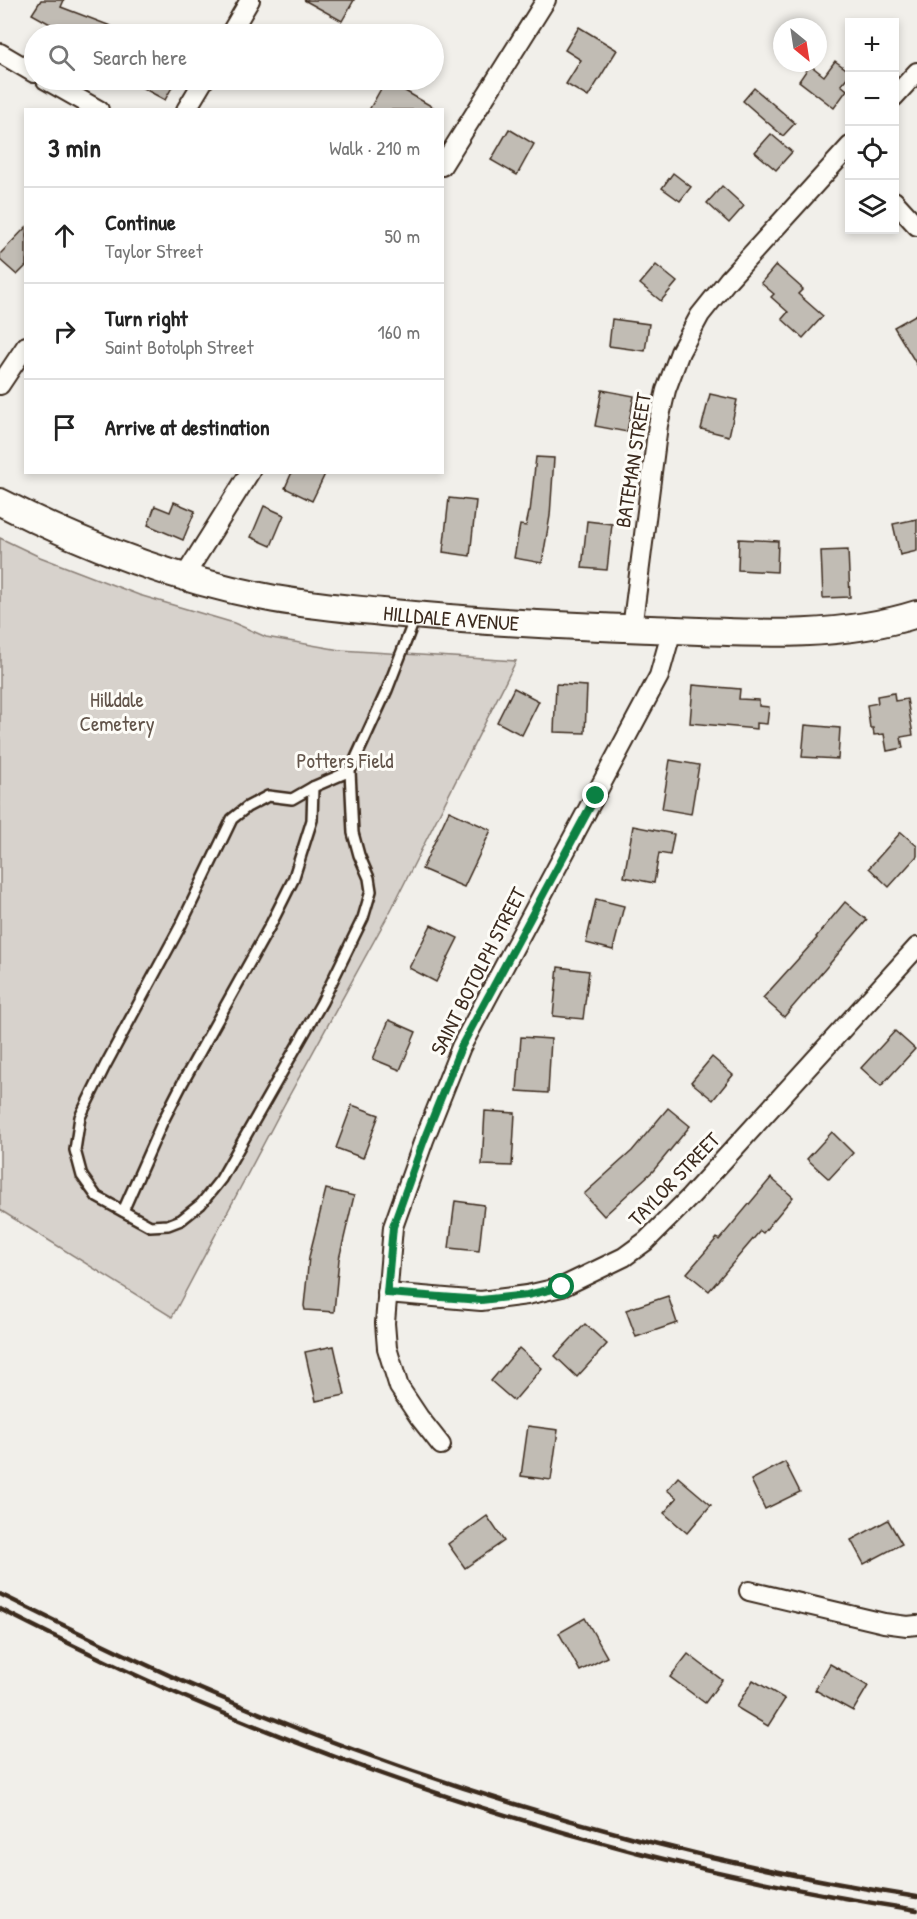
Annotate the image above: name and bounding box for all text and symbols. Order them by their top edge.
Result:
north arrow [773,18,827,72]
map controls [845,18,899,234]
button: + [845,18,899,72]
search box [24,24,444,90]
icon: search [45,41,78,74]
text: Search here [93,42,187,72]
button: − [845,72,899,126]
button: locate [845,126,899,180]
text: 3 min [48,130,101,165]
text: Walk · 210 m [329,134,420,161]
button: layers [845,180,899,234]
text: Continue [105,207,176,237]
icon: ahead [48,219,81,252]
text: 50 m [384,222,420,249]
text: Taylor Street [105,237,203,264]
text: Turn right [105,303,188,333]
icon: right [48,315,81,348]
text: 160 m [378,318,420,345]
text: Saint Botolph Street [105,333,254,360]
street label: BATEMAN STREET [608,389,658,530]
icon: arrive [48,411,81,444]
text: Arrive at destination [105,412,270,442]
street label: HILLDALE AVENUE [382,598,520,637]
park label: Hilldale Cemetery [79,685,155,738]
park label: Potters Field [296,746,394,775]
route end [582,782,608,808]
street label: SAINT BOTOLPH STREET [423,881,533,1060]
street label: TAYLOR STREET [622,1125,727,1232]
route start [548,1273,574,1299]

